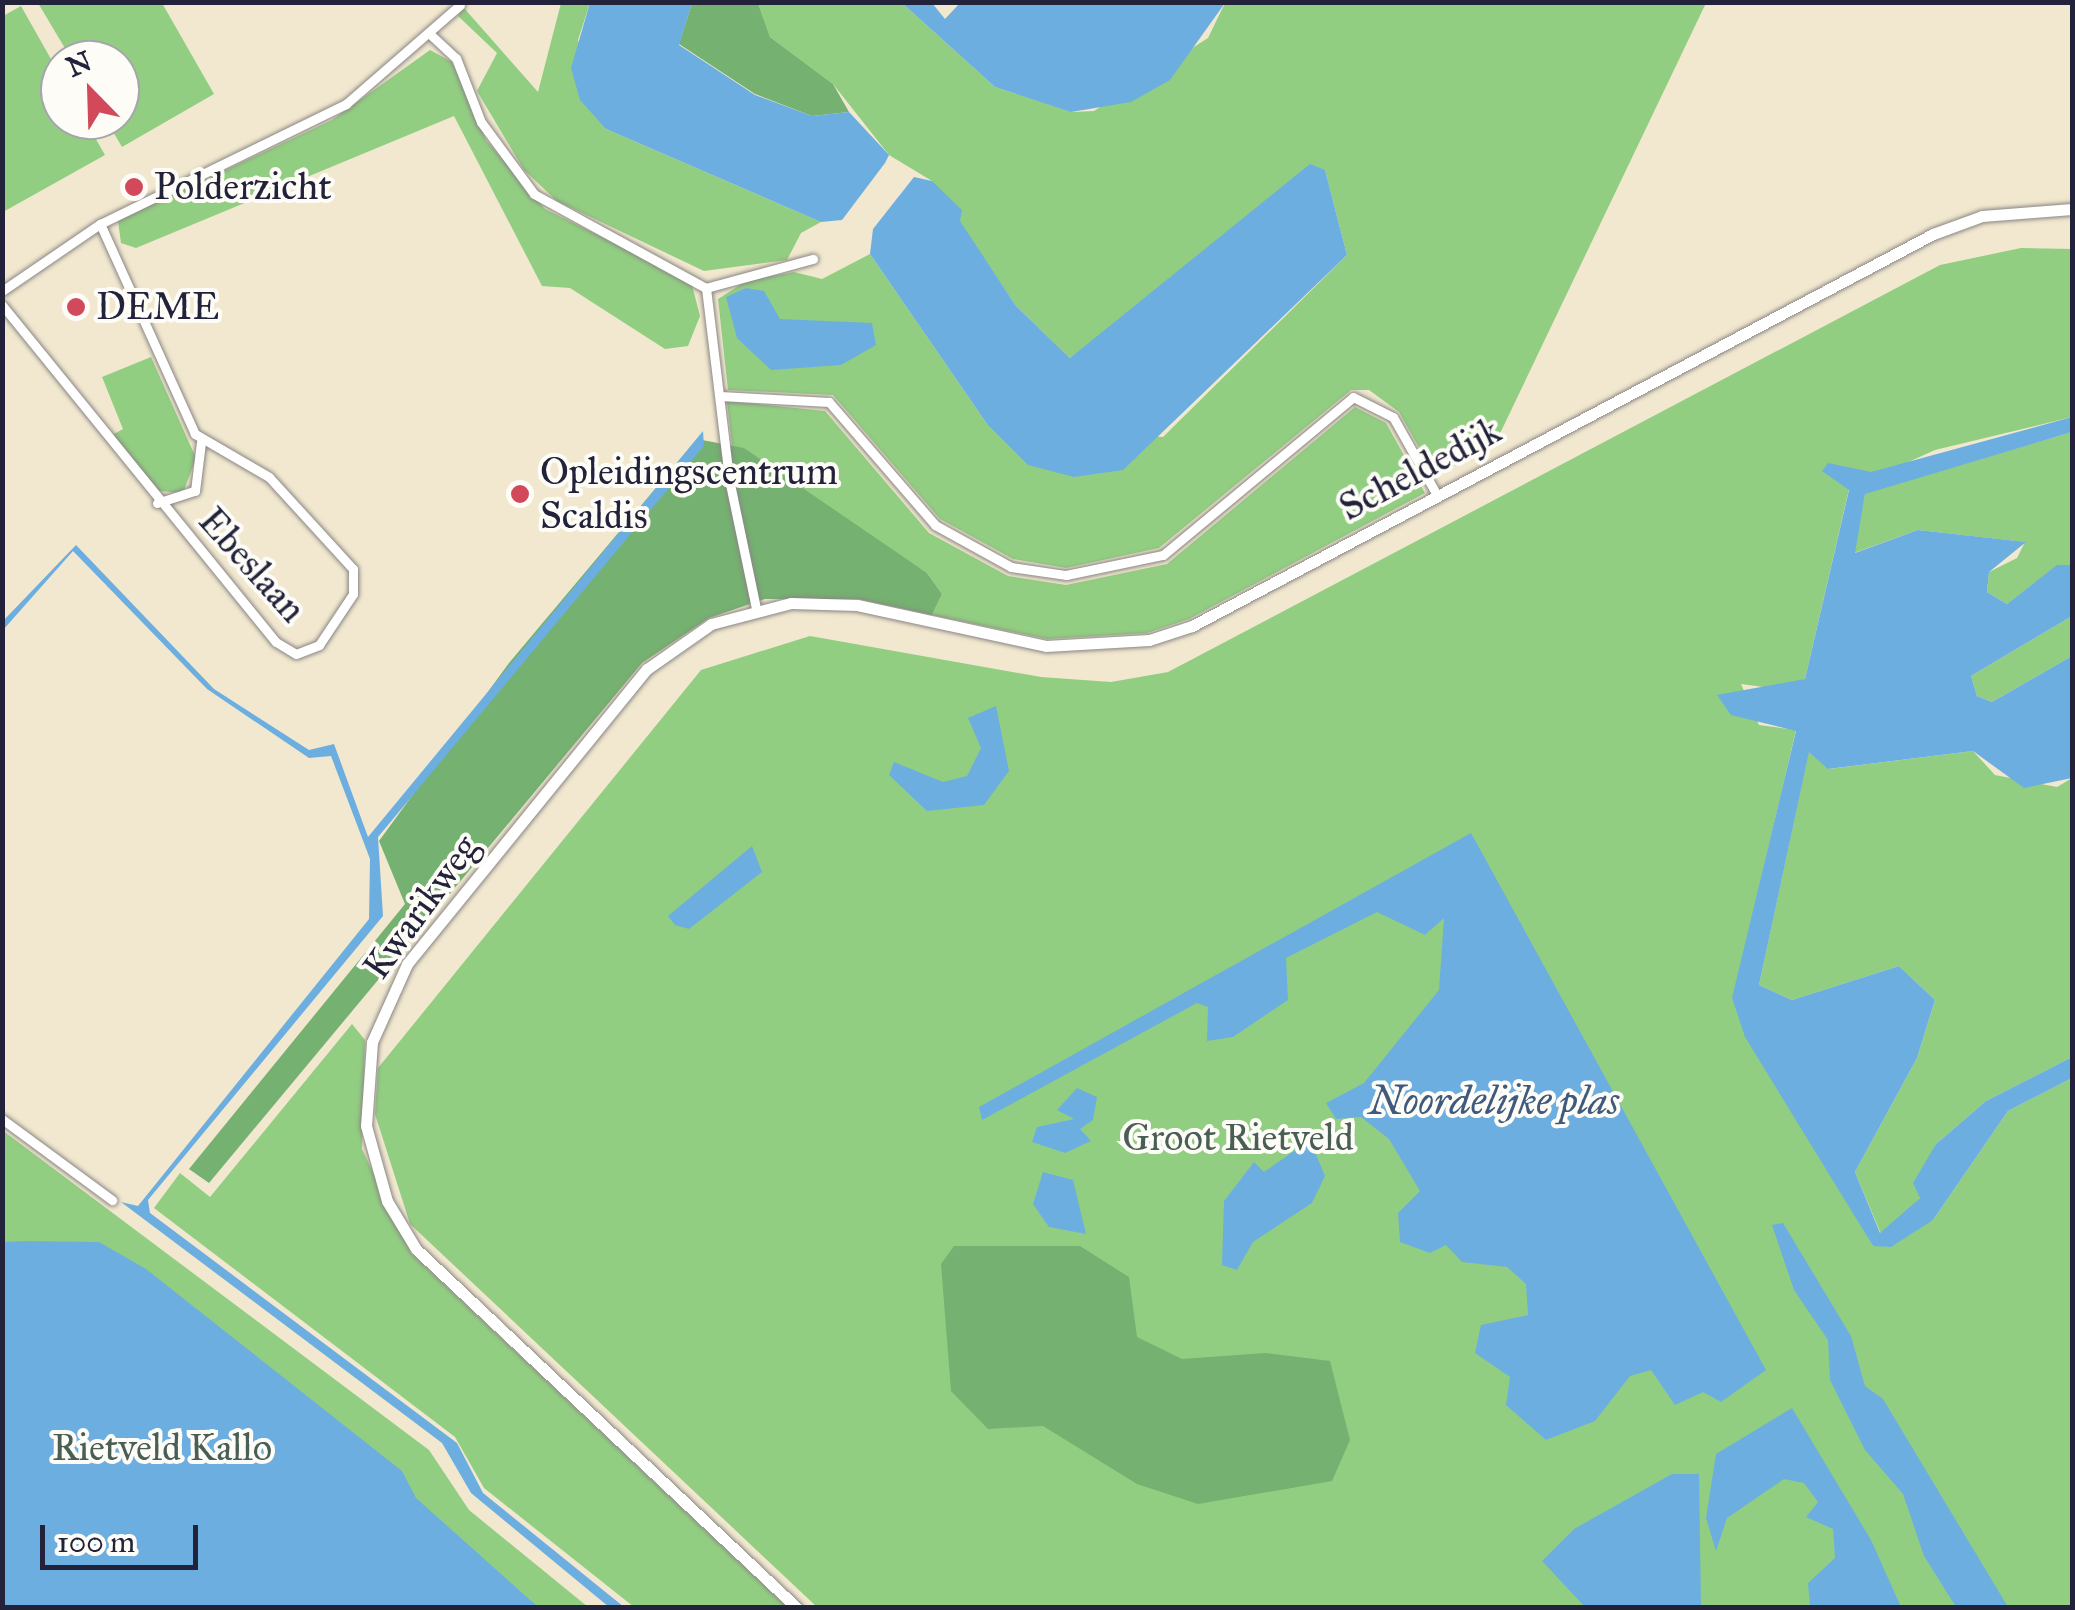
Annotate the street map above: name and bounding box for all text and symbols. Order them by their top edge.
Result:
north arrow [40,40,140,140]
text: N [61,43,97,85]
place label: Polderzicht [154,164,332,210]
marker: Polderzicht [123,176,145,198]
place label: DEME [96,284,219,330]
marker: DEME [65,296,87,318]
street label: Scheldedijk [1332,408,1508,530]
place label: Opleidingscentrum Scaldis [540,449,838,538]
marker: Opleidingscentrum Scaldis [509,483,531,505]
street label: Ebeslaan [189,498,315,632]
street label: Kwarikweg [353,826,489,988]
water label: Noordelijke plas [1369,1077,1619,1125]
park label: Groot Rietveld [1122,1115,1354,1161]
park label: Rietveld Kallo [52,1425,272,1471]
scale bar [45,1505,202,1567]
text: 100 m [57,1524,135,1560]

